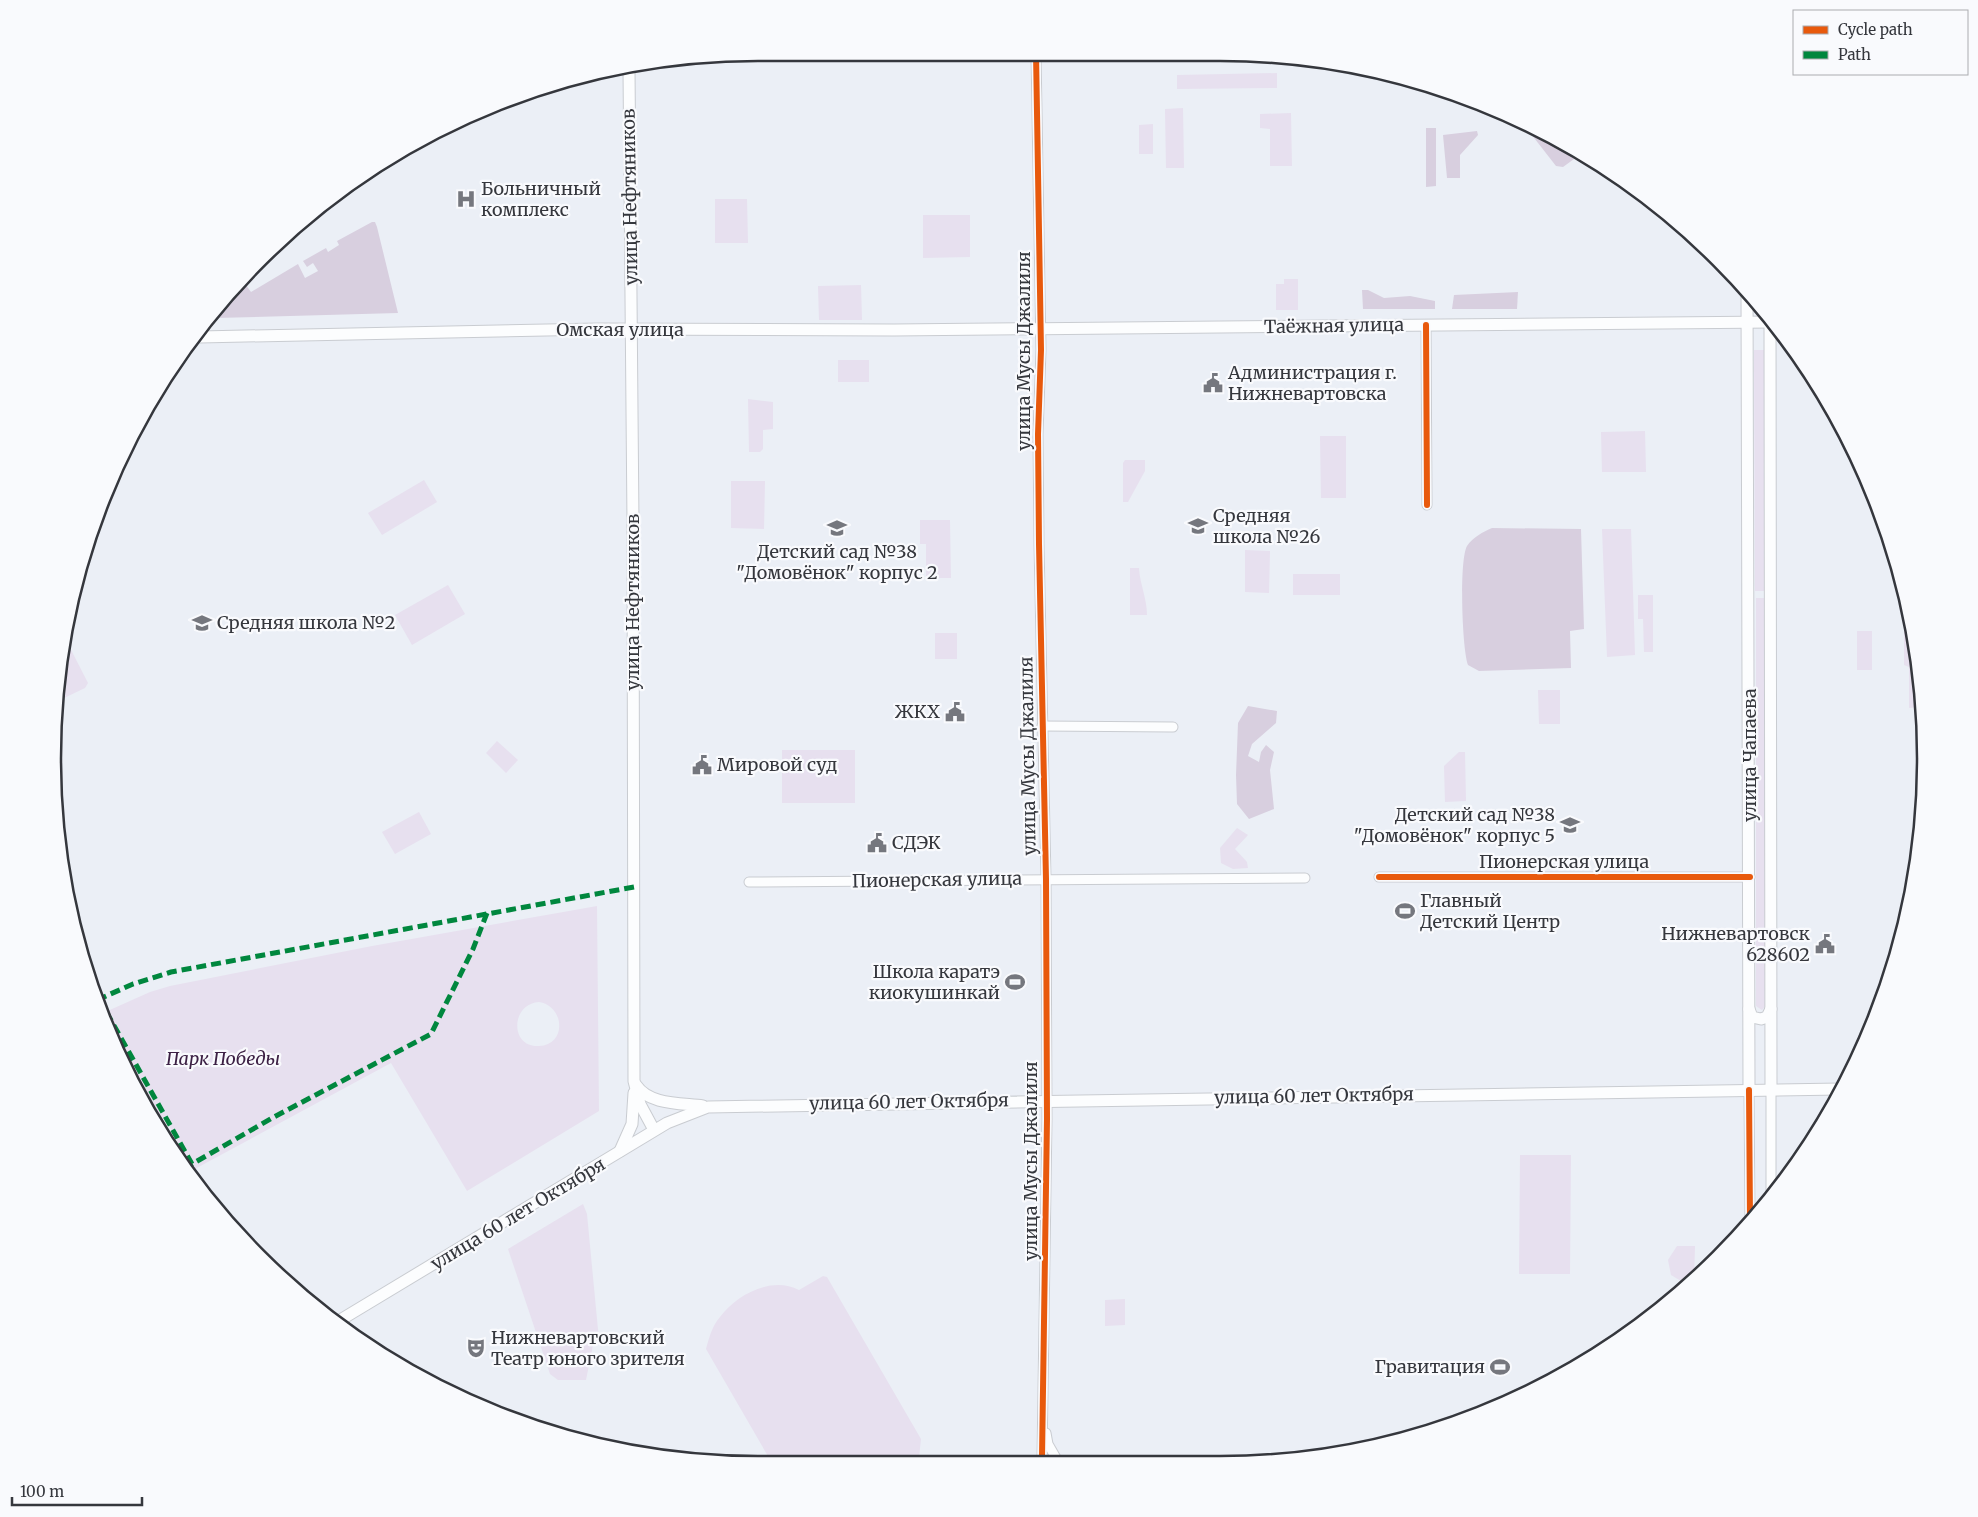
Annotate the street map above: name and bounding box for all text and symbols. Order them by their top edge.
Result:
legend [1793,10,1968,75]
text: Cycle path [1838,20,1913,39]
text: Path [1838,45,1871,64]
street label: улица Нефтяников [616,108,643,286]
place label: Больничный комплекс [481,177,601,221]
hospital icon: Больничный комплекс [455,188,477,210]
street label: улица Мусы Джалиля [1012,251,1035,451]
street label: Таёжная улица [1264,313,1405,338]
street label: Омская улица [556,318,684,341]
place label: Администрация г. Нижневартовска [1227,361,1397,405]
public building icon: Администрация г. Нижневартовска [1202,372,1224,394]
place label: Средняя школа №26 [1213,504,1320,548]
street label: улица Нефтяников [621,513,644,690]
school or university icon: Средняя школа №26 [1187,515,1209,537]
school or university icon: Детский сад №38 "Домовёнок" корпус 2 [826,517,848,539]
place label: Детский сад №38 "Домовёнок" корпус 2 [736,540,938,584]
place label: Средняя школа №2 [217,611,395,634]
school or university icon: Средняя школа №2 [191,612,213,634]
street label: улица Мусы Джалиля [1014,656,1041,856]
street label: улица Чапаева [1738,688,1761,822]
place label: ЖКХ [895,700,940,723]
public building icon: ЖКХ [944,701,966,723]
place label: Мировой суд [717,753,837,776]
public building icon: Мировой суд [691,754,713,776]
place label: Детский сад №38 "Домовёнок" корпус 5 [1354,803,1555,847]
school or university icon: Детский сад №38 "Домовёнок" корпус 5 [1559,814,1581,836]
place label: СДЭК [892,831,941,854]
public building icon: СДЭК [866,832,888,854]
street label: Пионерская улица [1479,850,1649,873]
street label: Пионерская улица [852,867,1023,892]
place label: Главный Детский Центр [1420,889,1560,933]
sports icon: Главный Детский Центр [1394,900,1416,922]
place label: Нижневартовск 628602 [1661,922,1811,966]
public building icon: Нижневартовск 628602 [1814,933,1836,955]
place label: Школа каратэ киокушинкай [869,960,1000,1004]
sports icon: Школа каратэ киокушинкай [1004,971,1026,993]
park label: Парк Победы [166,1047,280,1070]
street label: улица Мусы Джалиля [1019,1061,1042,1261]
street label: улица 60 лет Октября [1214,1082,1414,1109]
street label: улица 60 лет Октября [809,1088,1009,1115]
street label: улица 60 лет Октября [426,1152,610,1275]
place label: Нижневартовский Театр юного зрителя [491,1326,685,1370]
theatre icon: Нижневартовский Театр юного зрителя [465,1337,487,1359]
place label: Гравитация [1374,1355,1485,1378]
sports icon: Гравитация [1489,1356,1511,1378]
scale bar [12,1474,142,1506]
text: 100 m [20,1482,64,1501]

